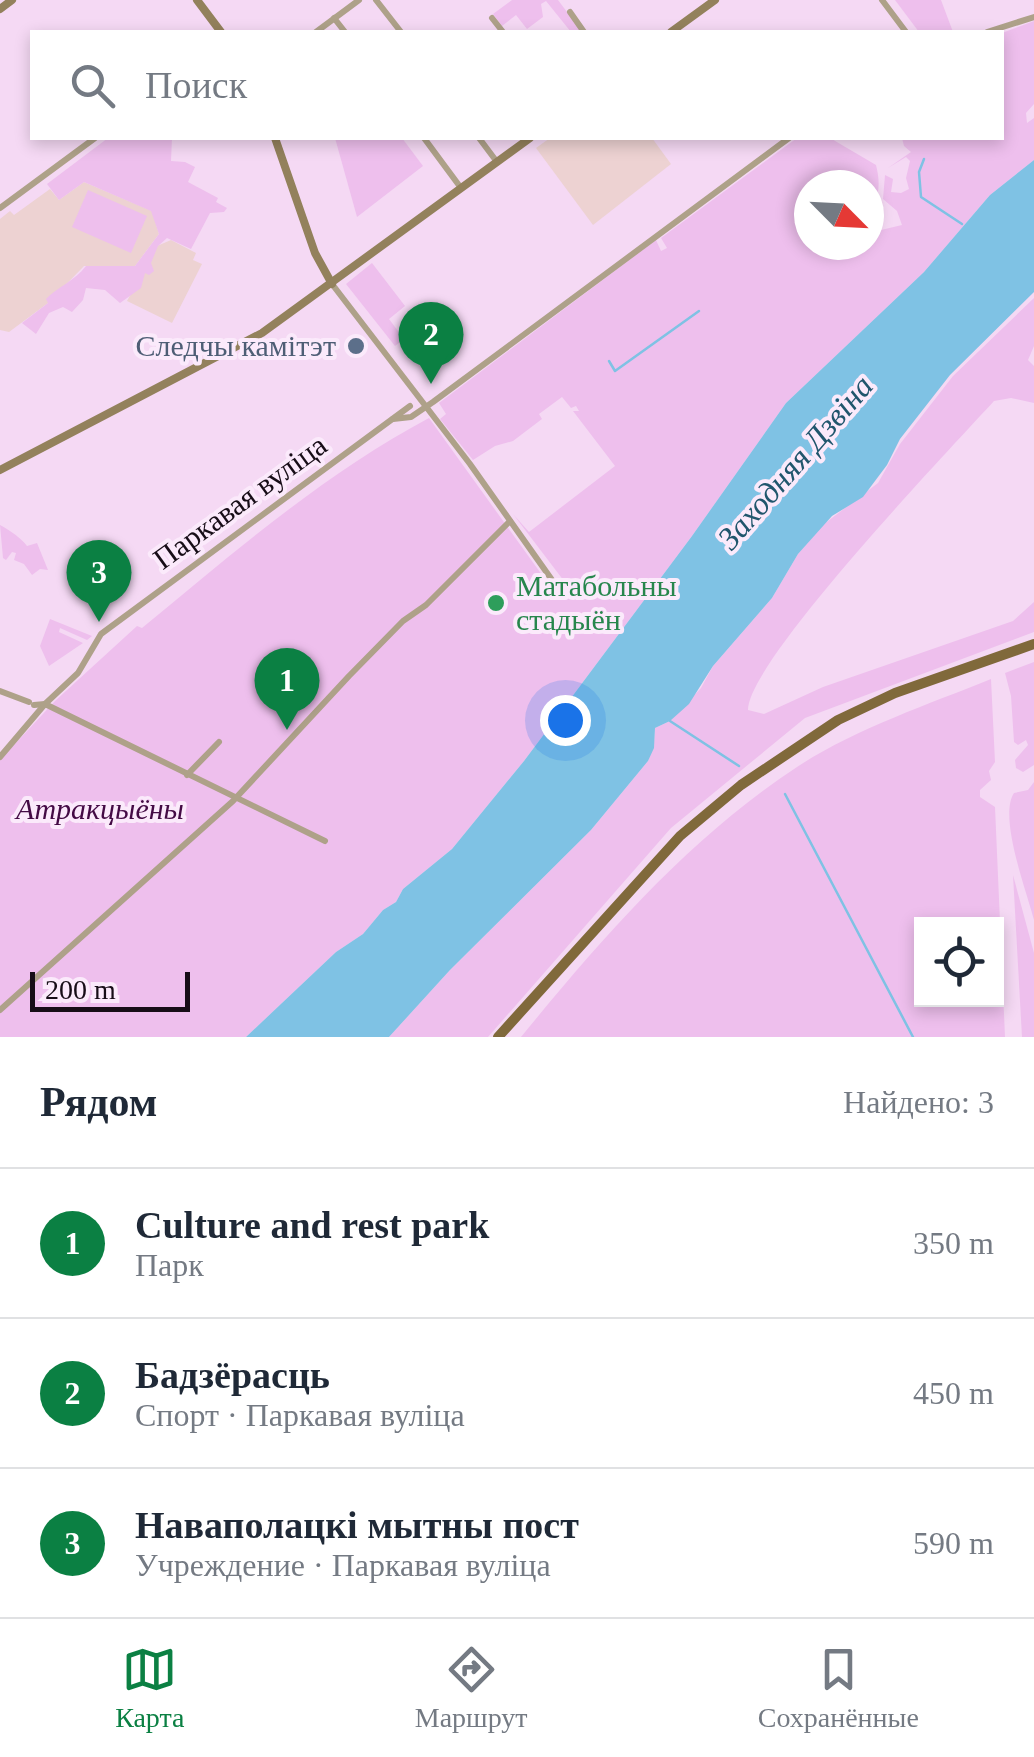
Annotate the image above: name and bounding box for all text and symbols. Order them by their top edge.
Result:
search box [30,30,1004,140]
icon: search [65,58,120,113]
text: Поиск [145,64,247,106]
north arrow [794,170,884,260]
pin: 2 [398,302,464,384]
place label: Следчы камітэт [135,329,336,362]
marker: Следчы камітэт [345,335,367,357]
water label: Заходняя Дзвіна [710,368,880,556]
street label: Паркавая вуліца [147,428,332,575]
pin: 3 [66,540,132,622]
place label: Матабольны стадыён [516,569,677,636]
marker: Матабольны стадыён [485,592,507,614]
pin: 1 [254,648,320,730]
your location [540,695,591,746]
park label: Атракцыёны [14,792,184,825]
map controls [914,917,1004,1007]
button: locate [914,917,1004,1007]
scale bar [30,967,190,1011]
text: 200 m [45,974,116,1005]
text: Рядом [40,1079,157,1125]
text: Найдено: 3 [843,1084,994,1120]
text: Culture and rest park [135,1204,489,1246]
text: 1 [65,1225,81,1261]
text: 350 m [913,1225,994,1261]
text: Парк [135,1247,204,1283]
text: Бадзёрасць [135,1354,330,1396]
text: 2 [65,1375,81,1411]
text: 450 m [913,1375,994,1411]
text: Спорт · Паркавая вуліца [135,1397,465,1433]
text: Наваполацкі мытны пост [135,1504,579,1546]
text: 3 [65,1525,81,1561]
text: 590 m [913,1525,994,1561]
text: Учреждение · Паркавая вуліца [135,1547,551,1583]
tab: Карта [115,1642,185,1734]
tab: Маршрут [415,1642,528,1734]
tab: Сохранённые [758,1642,919,1734]

